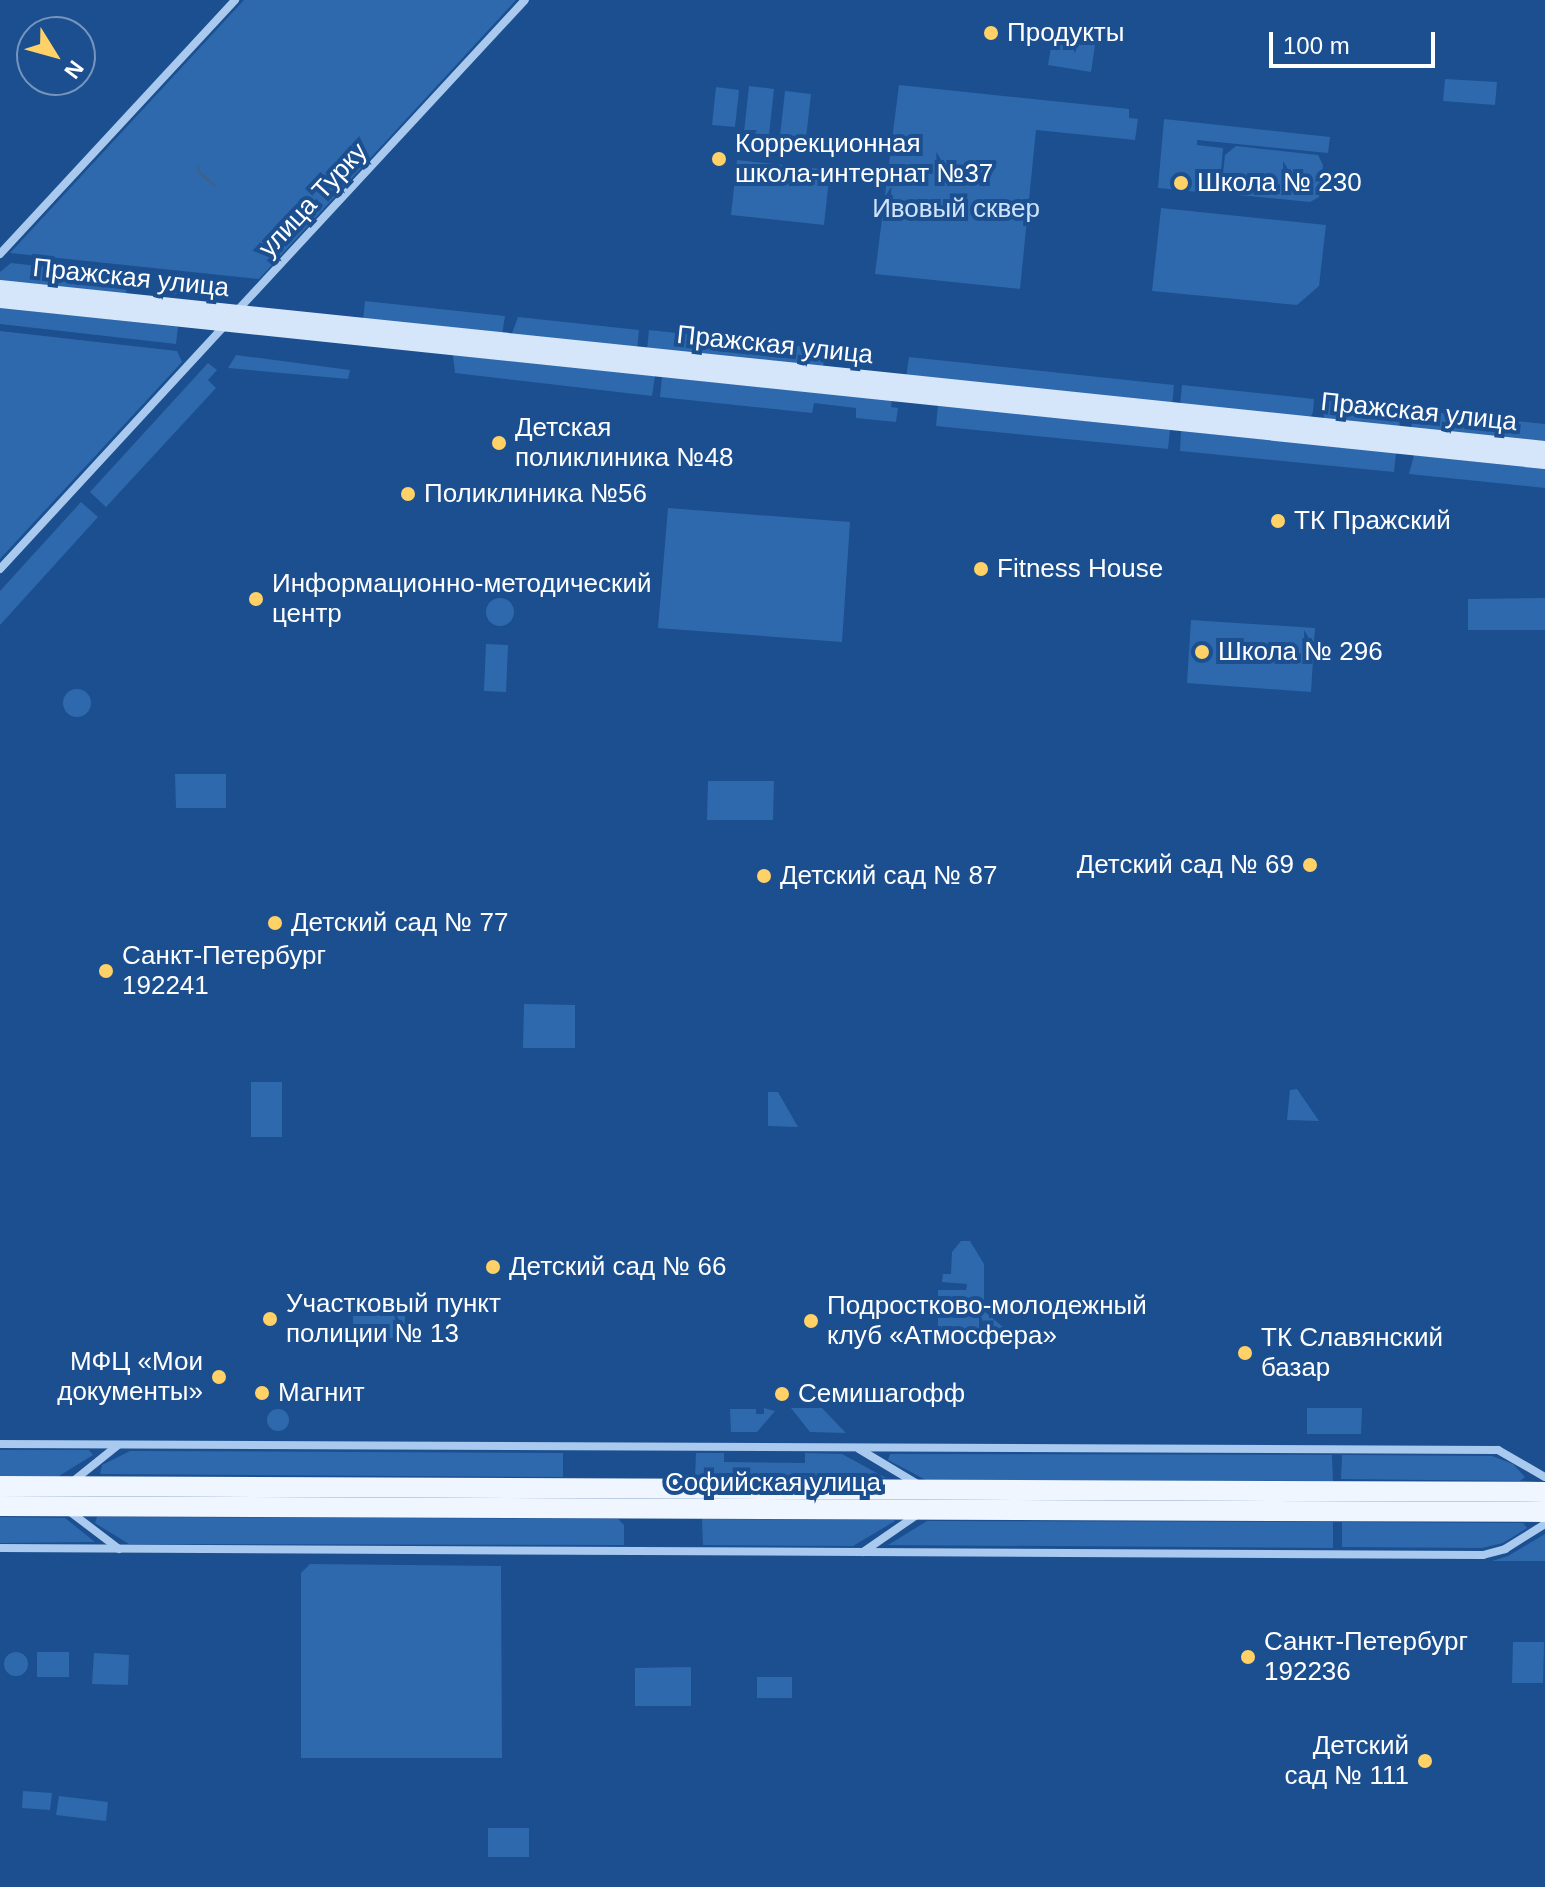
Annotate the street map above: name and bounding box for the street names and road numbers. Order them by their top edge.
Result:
street label: улица Турку [252,136,374,264]
street label: Пражская улица [31,252,231,304]
street label: Пражская улица [675,319,875,371]
street label: Пражская улица [1319,386,1519,438]
street label: Софийская улица [665,1467,881,1499]

